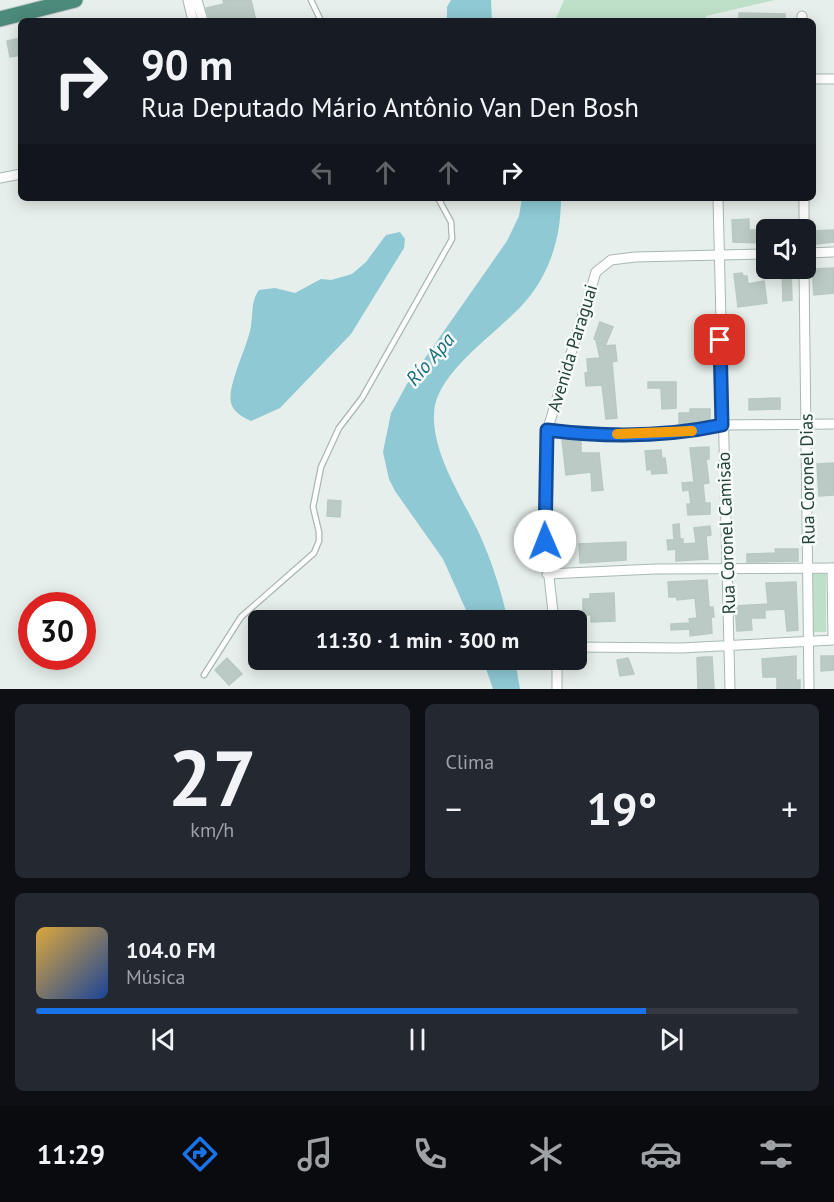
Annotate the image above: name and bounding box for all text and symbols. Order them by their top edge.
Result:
text: 90 m [141,37,233,92]
icon: right [42,42,120,120]
text: Rua Deputado Mário Antônio Van Den Bosh [141,90,639,124]
icon: left [306,156,339,189]
icon: ahead [369,156,402,189]
icon: ahead [432,156,465,189]
icon: right [495,156,528,189]
map controls [756,219,816,279]
button: sound [756,219,816,279]
street label: Avenida Paraguai [542,281,602,415]
pin [694,314,745,365]
icon: arrive [703,323,736,356]
water label: Río Apa [400,327,460,391]
street label: Rua Coronel Dias [794,413,820,545]
street label: Rua Coronel Camisão [712,451,740,615]
position arrow [513,509,577,573]
speed limit sign: 30 [18,592,96,670]
text: 11:30 · 1 min · 300 m [316,626,519,654]
text: 27 [168,727,256,828]
text: Clima [446,749,494,775]
text: 19° [586,779,657,837]
text: − [446,787,462,830]
text: + [781,787,798,830]
text: km/h [190,817,234,843]
text: 104.0 FM [126,936,216,964]
text: Música [126,964,185,990]
icon: previous [147,1023,180,1056]
icon: pause [401,1023,434,1056]
icon: next [655,1023,688,1056]
icon: directions [179,1133,221,1175]
icon: music [294,1133,336,1175]
icon: phone [409,1133,451,1175]
icon: climate [525,1133,567,1175]
icon: car [640,1133,682,1175]
icon: filters [755,1133,797,1175]
text: 11:29 [37,1137,105,1171]

